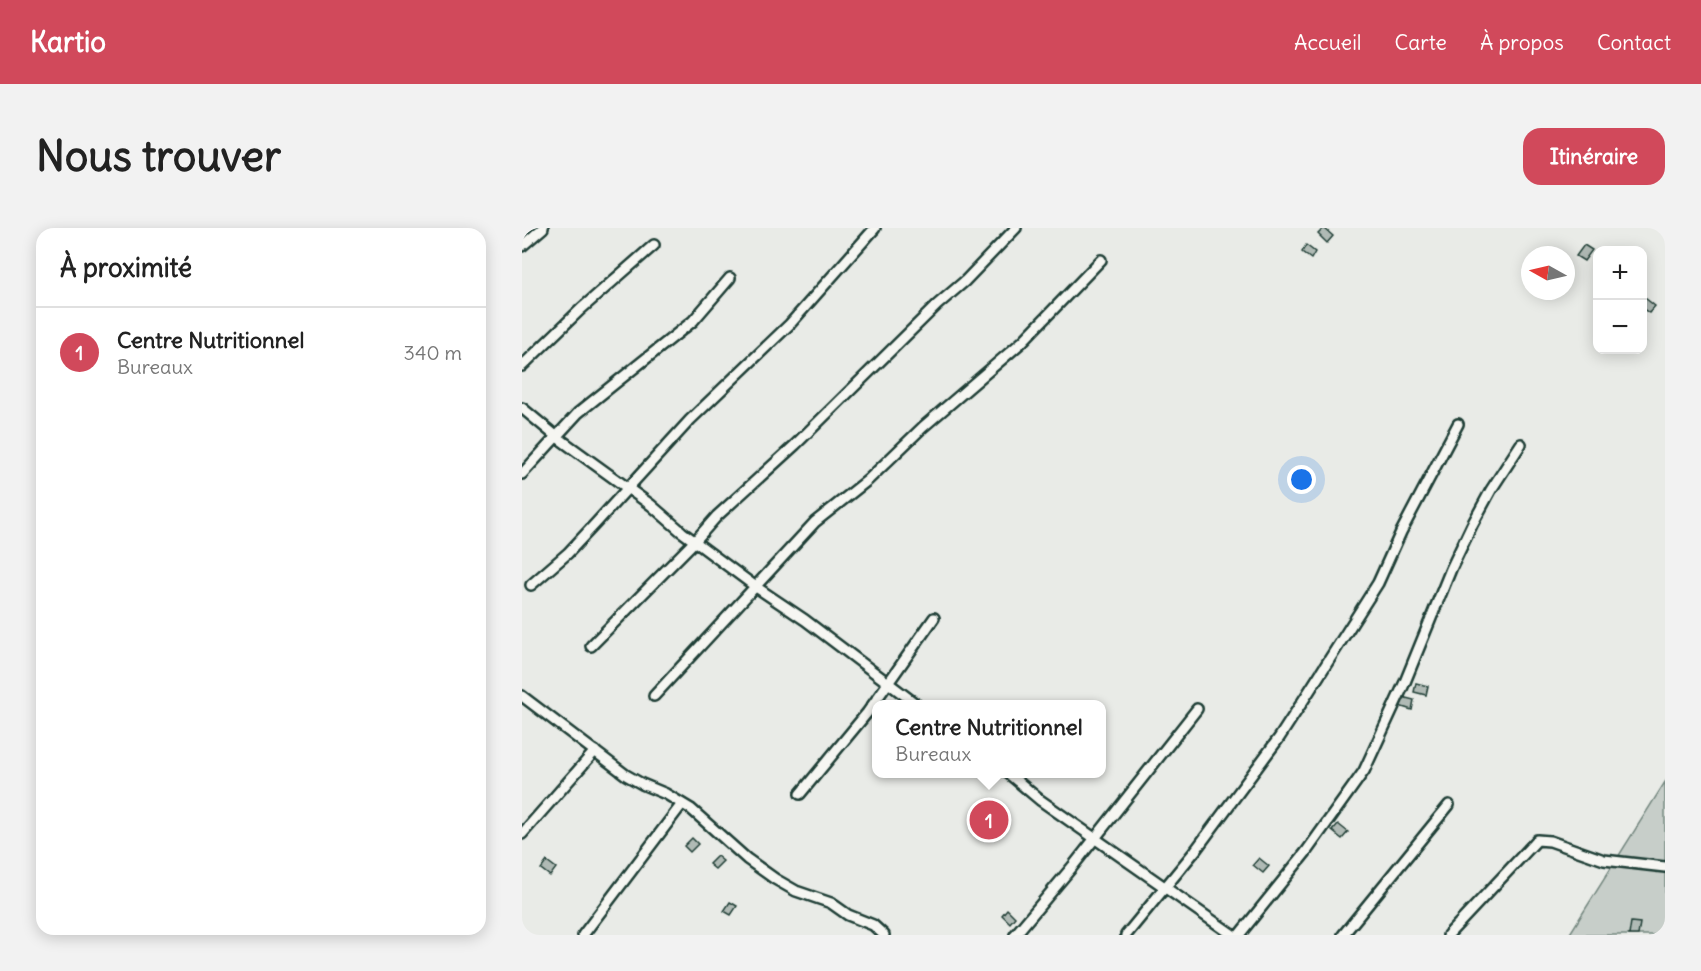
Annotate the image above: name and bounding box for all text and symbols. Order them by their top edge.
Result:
text: Kartio [30,24,106,60]
text: Accueil [1294,29,1362,56]
text: Carte [1395,29,1447,56]
text: À propos [1480,29,1564,56]
text: Contact [1597,29,1671,56]
button: Itinéraire [1523,128,1665,185]
text: Nous trouver [36,130,281,182]
north arrow [1521,246,1575,300]
map controls [1593,246,1647,354]
button: + [1593,246,1647,300]
text: À proximité [60,251,192,284]
button: − [1593,300,1647,354]
text: Centre Nutritionnel [117,326,304,354]
text: 1 [76,340,83,365]
text: 340 m [404,340,462,365]
text: Bureaux [117,354,193,379]
your location [1287,465,1316,494]
popup [872,700,1106,778]
text: Centre Nutritionnel [895,713,1083,741]
text: Bureaux [895,741,971,766]
pin: 1 [970,798,1008,842]

